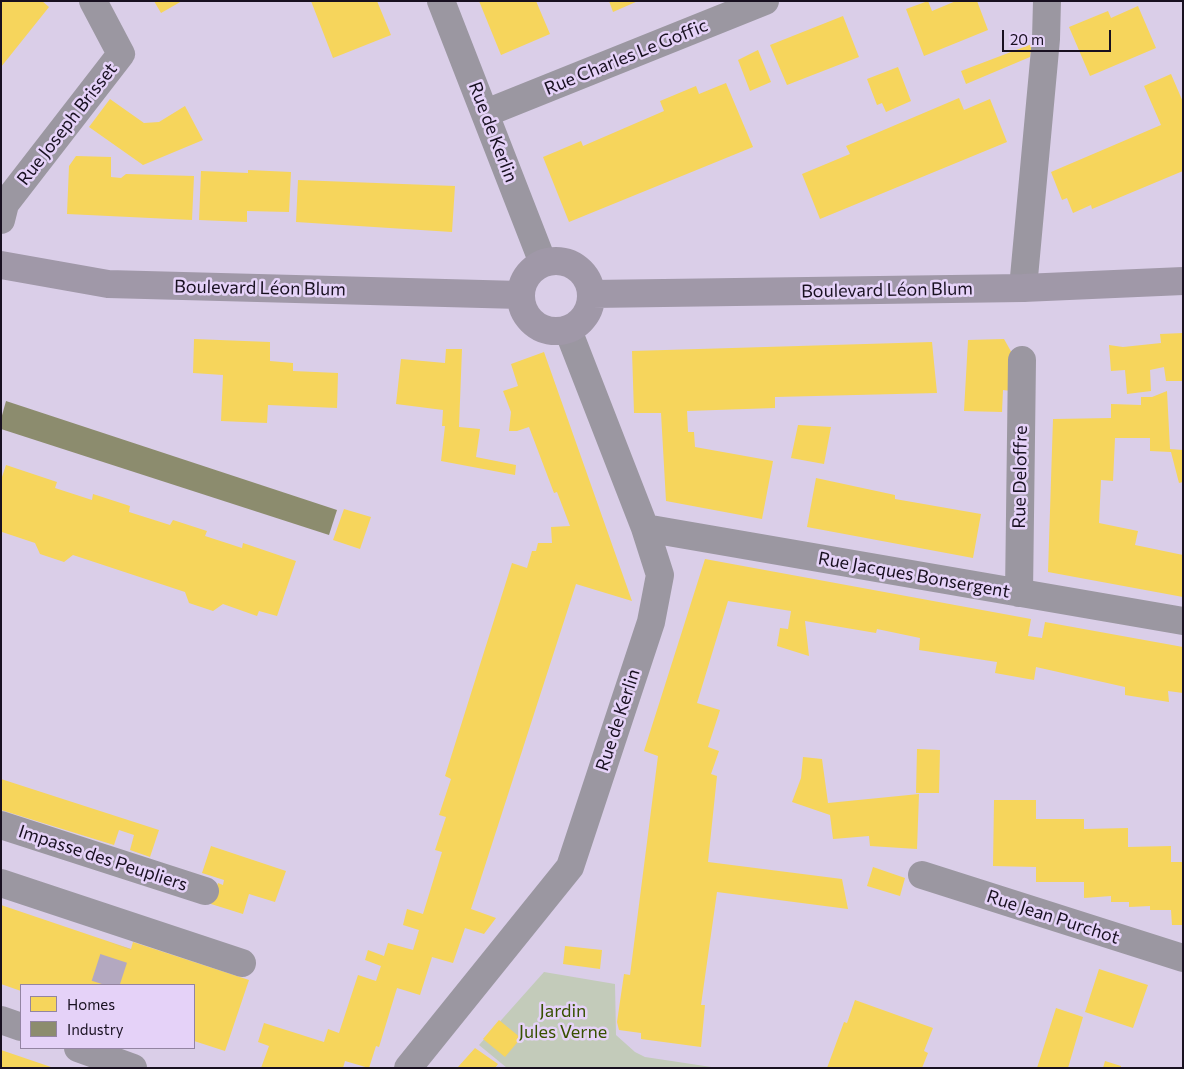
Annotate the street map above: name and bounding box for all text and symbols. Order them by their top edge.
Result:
street label: Rue Charles Le Goffic [541,14,711,100]
scale bar [1004,20,1113,52]
text: 20 m [1010,30,1044,48]
street label: Rue Joseph Brisset [13,58,121,190]
street label: Rue de Kerlin [464,79,522,185]
street label: Boulevard Léon Blum [174,276,346,300]
street label: Boulevard Léon Blum [801,278,973,302]
street label: Rue Deloffre [1008,425,1032,529]
street label: Rue Jacques Bonsergent [816,547,1012,603]
street label: Rue de Kerlin [591,666,645,774]
street label: Impasse des Peupliers [16,820,190,896]
street label: Rue Jean Purchot [984,885,1122,949]
legend [20,984,195,1049]
text: Homes [67,995,115,1013]
park label: Jardin Jules Verne [519,1000,607,1042]
text: Industry [67,1020,124,1038]

